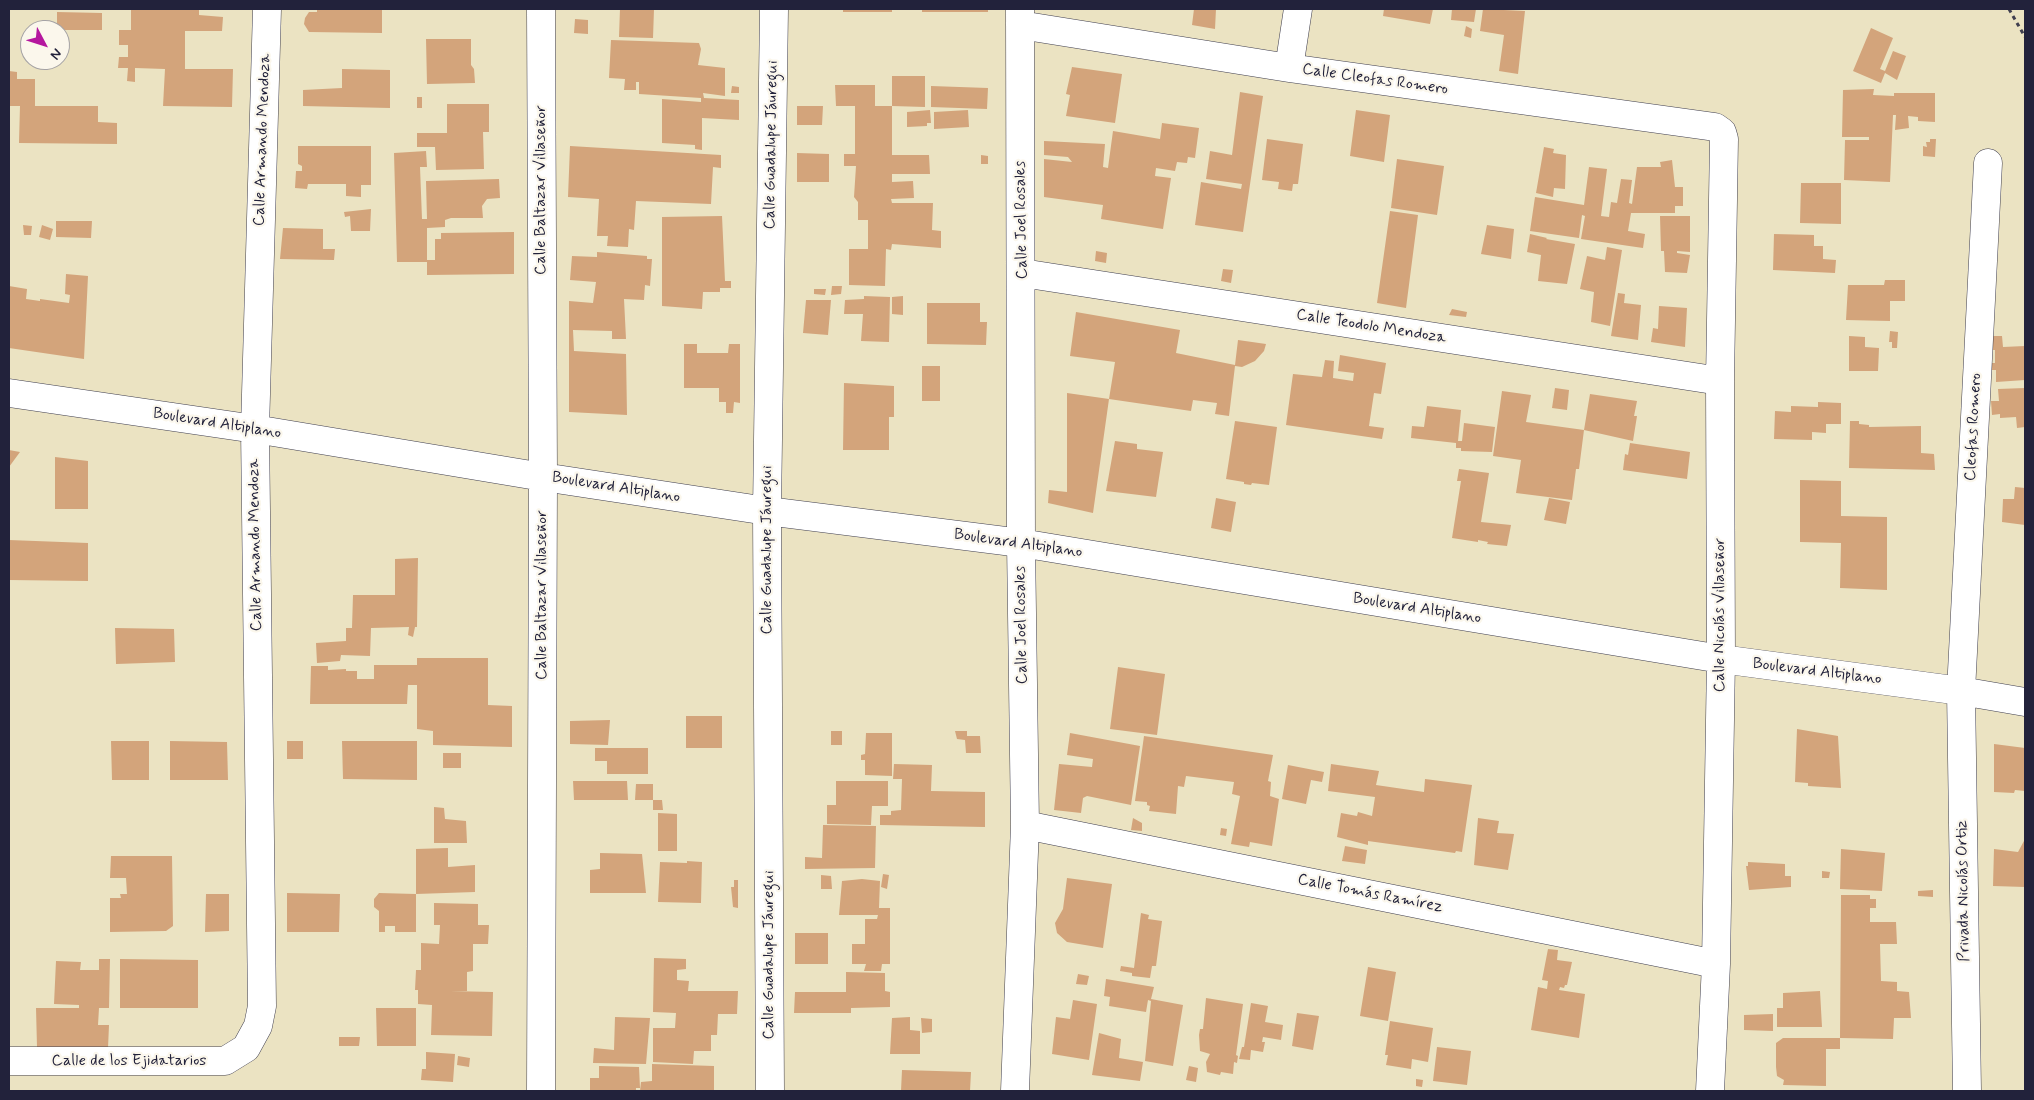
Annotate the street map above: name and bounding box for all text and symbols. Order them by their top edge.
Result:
north arrow [20,20,70,70]
text: N [46,45,66,63]
street label: Calle Armando Mendoza [250,53,276,227]
street label: Calle Guadalupe Jáuregui [761,60,783,230]
street label: Calle Cleofas Romero [1301,60,1449,100]
street label: Calle Baltazar Villaseñor [532,105,552,275]
street label: Calle Joel Rosales [1011,161,1033,279]
street label: Calle Teodolo Mendoza [1295,306,1447,348]
street label: Cleofas Romero [1962,372,1986,482]
street label: Boulevard Altiplano [152,404,282,444]
street label: Calle Armando Mendoza [245,459,267,631]
street label: Calle Guadalupe Jáuregui [758,465,778,635]
street label: Boulevard Altiplano [551,468,681,508]
street label: Calle Baltazar Villaseñor [533,510,553,680]
street label: Boulevard Altiplano [953,525,1083,563]
street label: Calle Nicolás Villaseñor [1711,538,1731,692]
street label: Calle Joel Rosales [1011,566,1033,684]
street label: Boulevard Altiplano [1352,589,1482,629]
street label: Boulevard Altiplano [1752,655,1882,689]
street label: Privada Nicolás Ortiz [1953,820,1975,962]
street label: Calle Guadalupe Jáuregui [760,870,780,1040]
street label: Calle Tomás Ramírez [1296,871,1444,917]
street label: Calle de los Ejidatarios [52,1052,206,1072]

